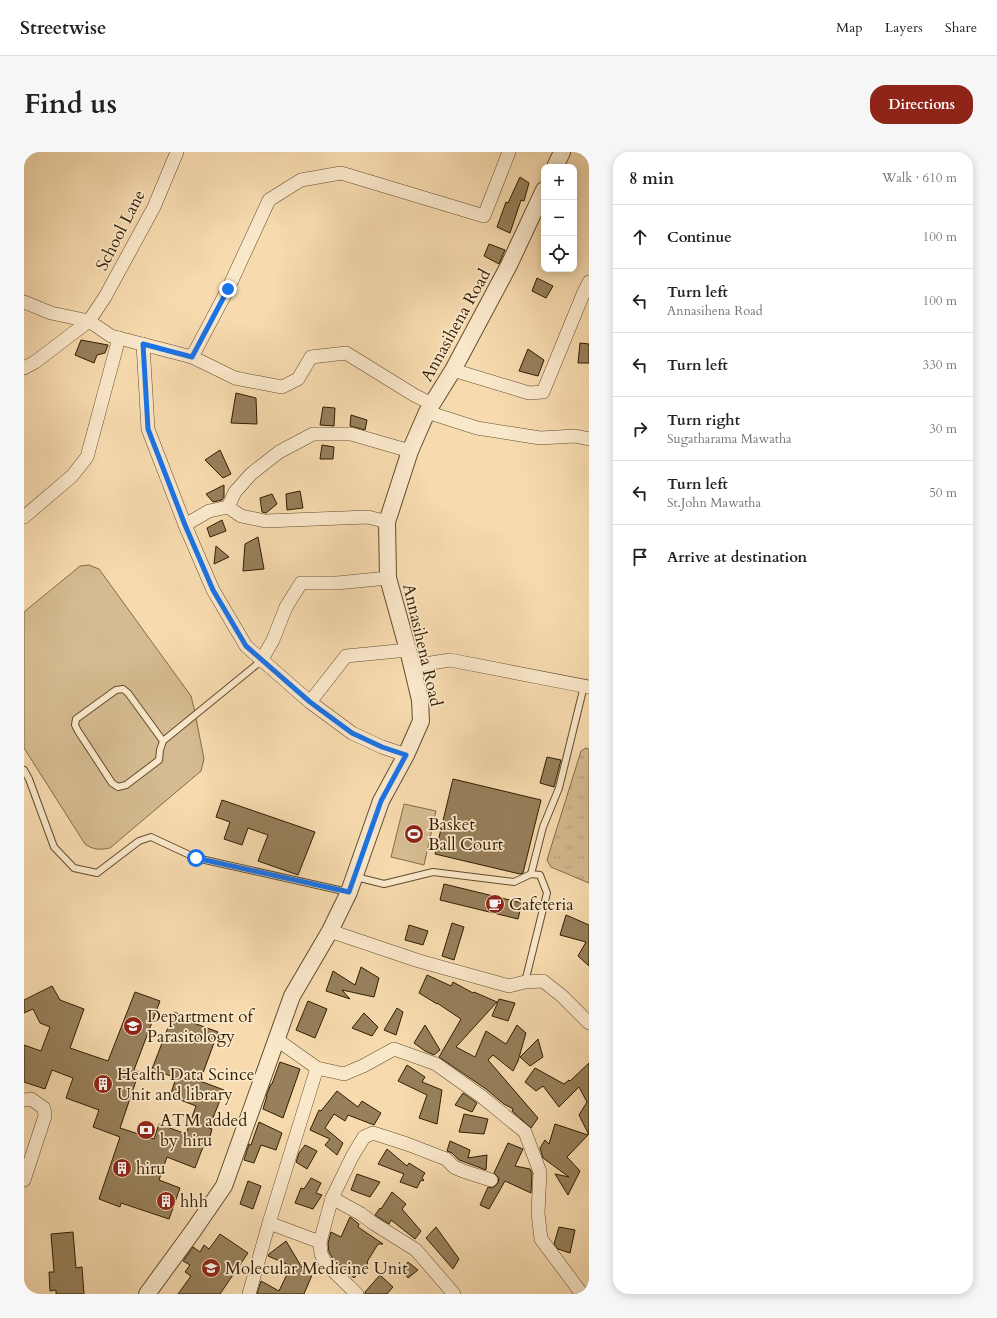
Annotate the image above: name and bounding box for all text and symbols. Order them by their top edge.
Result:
text: Streetwise [20,15,107,41]
text: Map [836,18,863,37]
text: Layers [885,18,923,37]
text: Share [945,18,977,37]
text: Find us [24,85,117,123]
button: Directions [870,85,973,124]
map controls [541,164,577,272]
button: + [541,164,577,200]
text: 8 min [629,167,674,190]
text: Walk · 610 m [882,169,957,187]
street label: School Lane [90,186,151,275]
button: − [541,200,577,236]
icon: ahead [629,226,651,248]
text: Continue [667,227,732,247]
text: 100 m [923,228,957,246]
button: locate [541,236,577,272]
street label: Annasihena Road [415,265,496,386]
route end [219,280,237,298]
text: Turn left [667,282,728,302]
icon: left [629,290,651,312]
text: 100 m [923,292,957,310]
text: Annasihena Road [667,302,763,320]
icon: left [629,354,651,376]
text: Turn left [667,355,728,375]
text: 330 m [923,356,957,374]
text: Turn right [667,410,740,430]
icon: right [629,418,651,440]
text: 30 m [929,420,957,438]
text: Sugatharama Mawatha [667,430,792,448]
text: Turn left [667,474,728,494]
icon: left [629,482,651,504]
text: 50 m [929,484,957,502]
text: St.John Mawatha [667,494,761,512]
icon: arrive [629,546,651,568]
text: Arrive at destination [667,547,807,567]
street label: Annasihena Road [397,582,448,709]
place label: Basket Ball Court [428,813,504,856]
sports icon: Basket Ball Court [403,823,425,845]
route start [187,849,205,867]
cafe icon: Cafeteria [484,893,506,915]
place label: Cafeteria [509,893,574,916]
place label: Department of Parasitology [147,1005,255,1048]
school or university icon: Department of Parasitology [122,1015,144,1037]
place label: Health Data Scince Unit and library [117,1063,255,1106]
building icon: Health Data Scince Unit and library [92,1073,114,1095]
place label: ATM added by hiru [160,1109,247,1152]
bank icon: ATM added by hiru [135,1119,157,1141]
building icon: hiru [111,1157,133,1179]
place label: hiru [136,1157,166,1180]
building icon: hhh [155,1190,177,1212]
place label: hhh [180,1190,209,1213]
school or university icon: Molecular Medicine Unit [200,1257,222,1279]
place label: Molecular Medicine Unit [225,1257,408,1280]

